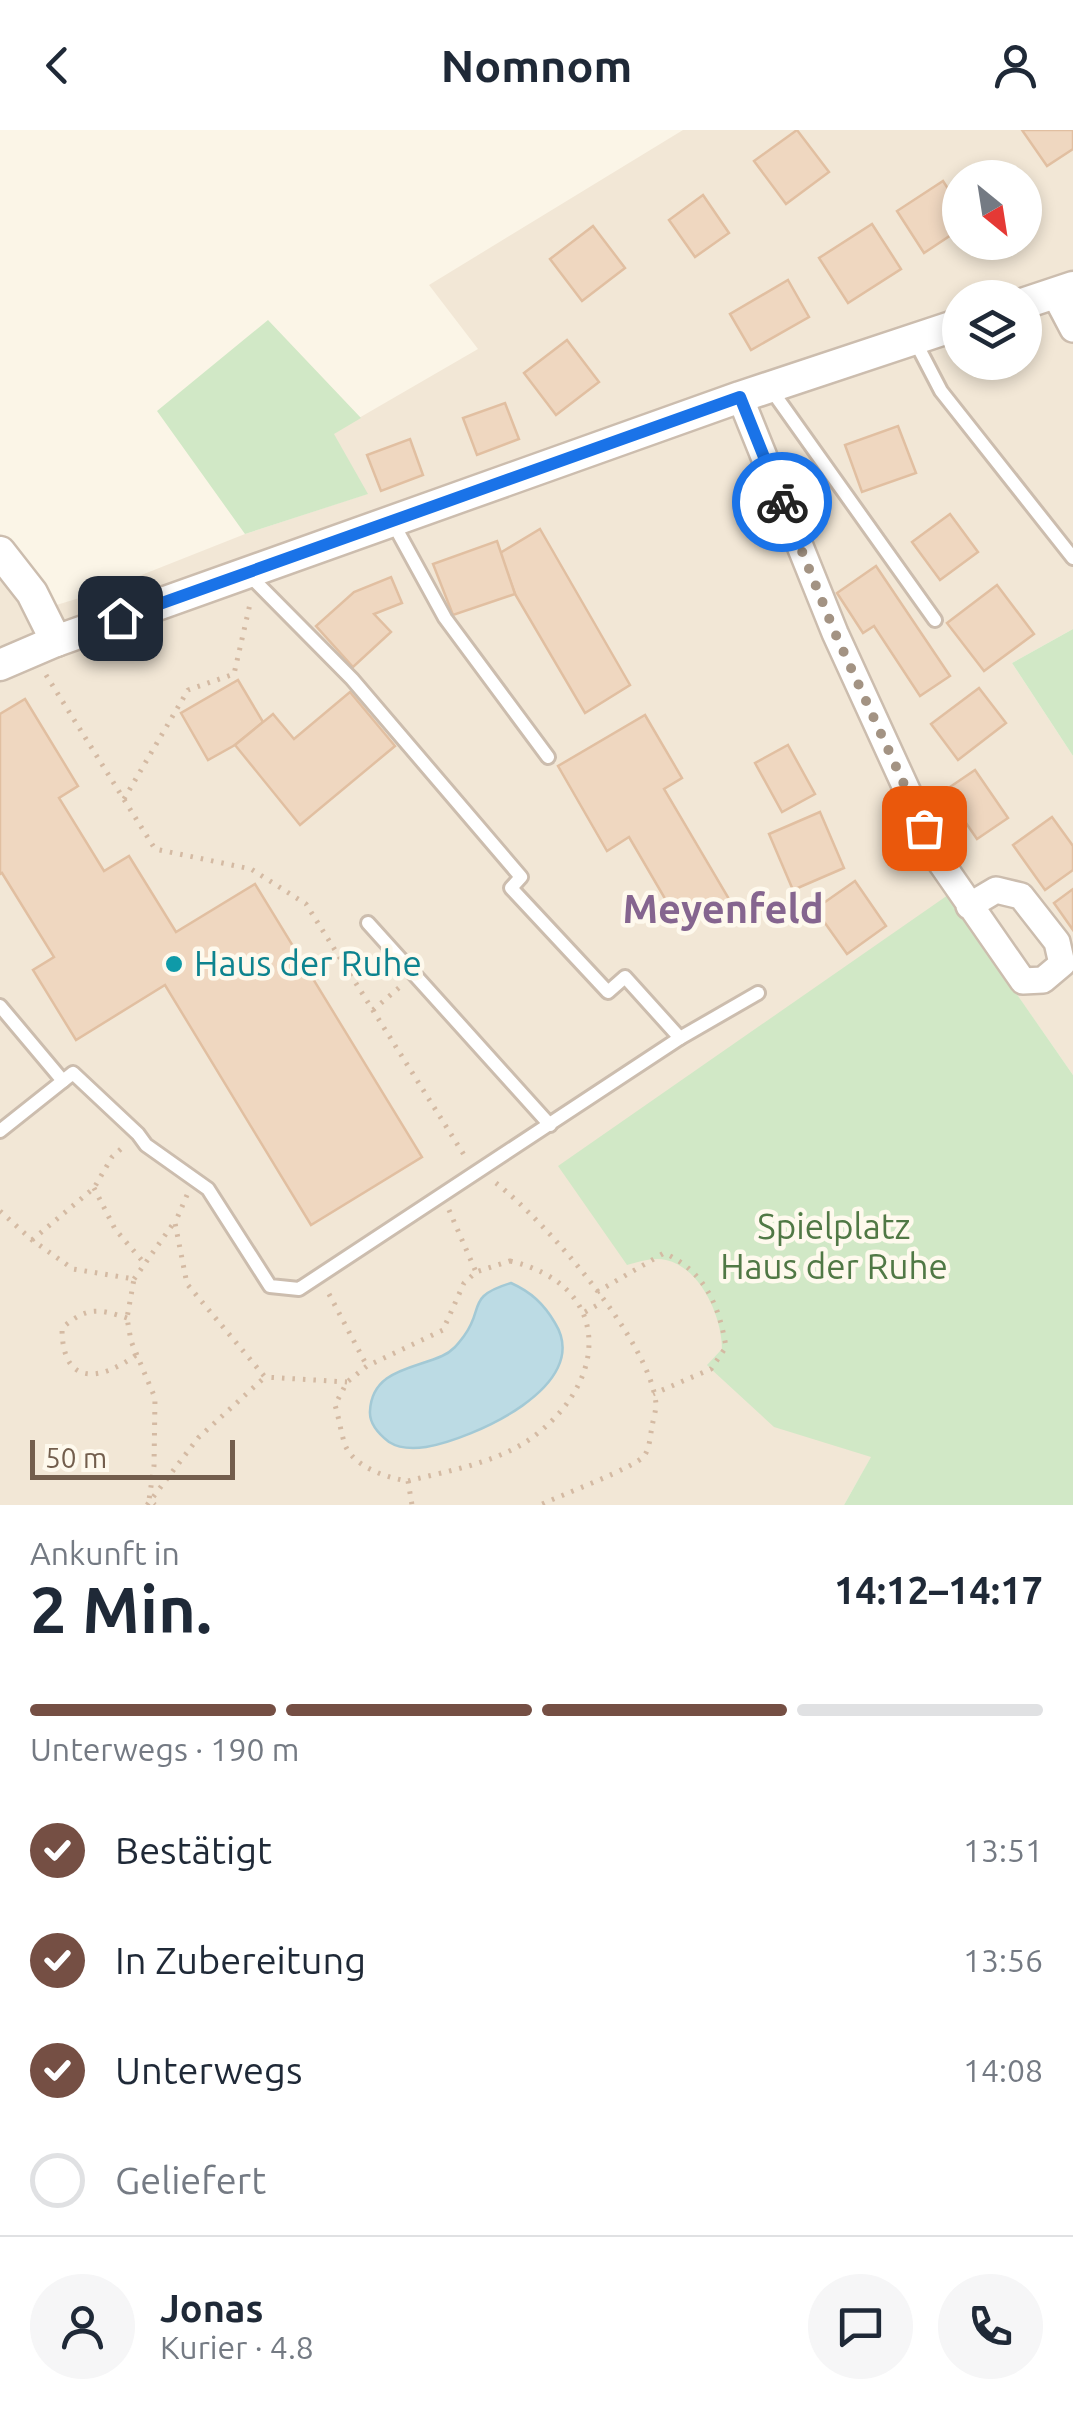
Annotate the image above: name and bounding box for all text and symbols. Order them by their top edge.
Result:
icon: back [30,38,85,93]
icon: person [988,38,1043,93]
text: Nomnom [441,40,632,91]
north arrow [942,160,1042,260]
map controls [942,160,1042,380]
button: layers [942,280,1042,380]
courier [732,452,832,552]
icon: bike [755,475,810,530]
pin [78,576,163,661]
icon: home [93,591,148,646]
pin [882,786,967,871]
icon: bag [897,801,952,856]
district label: Meyenfeld [622,886,824,931]
place label: Haus der Ruhe [194,943,422,983]
marker: Haus der Ruhe [163,953,185,975]
park label: Spielplatz Haus der Ruhe [720,1206,948,1286]
scale bar [30,1435,235,1480]
text: 50 m [45,1442,107,1473]
text: Ankunft in [30,1535,180,1571]
text: 14:12–14:17 [834,1569,1043,1611]
text: 2 Min. [30,1572,212,1645]
text: Unterwegs · 190 m [30,1731,299,1767]
icon: check [30,1823,85,1878]
text: Bestätigt [115,1829,272,1871]
text: 13:51 [963,1832,1043,1868]
icon: check [30,1933,85,1988]
text: In Zubereitung [115,1939,366,1981]
text: 13:56 [963,1942,1043,1978]
icon: check [30,2043,85,2098]
text: Unterwegs [115,2049,302,2091]
text: 14:08 [963,2052,1043,2088]
text: Geliefert [115,2159,266,2201]
button: person [30,2274,135,2379]
button: chat [808,2274,913,2379]
button: phone [938,2274,1043,2379]
text: Jonas [160,2287,263,2329]
text: Kurier · 4.8 [160,2329,314,2365]

